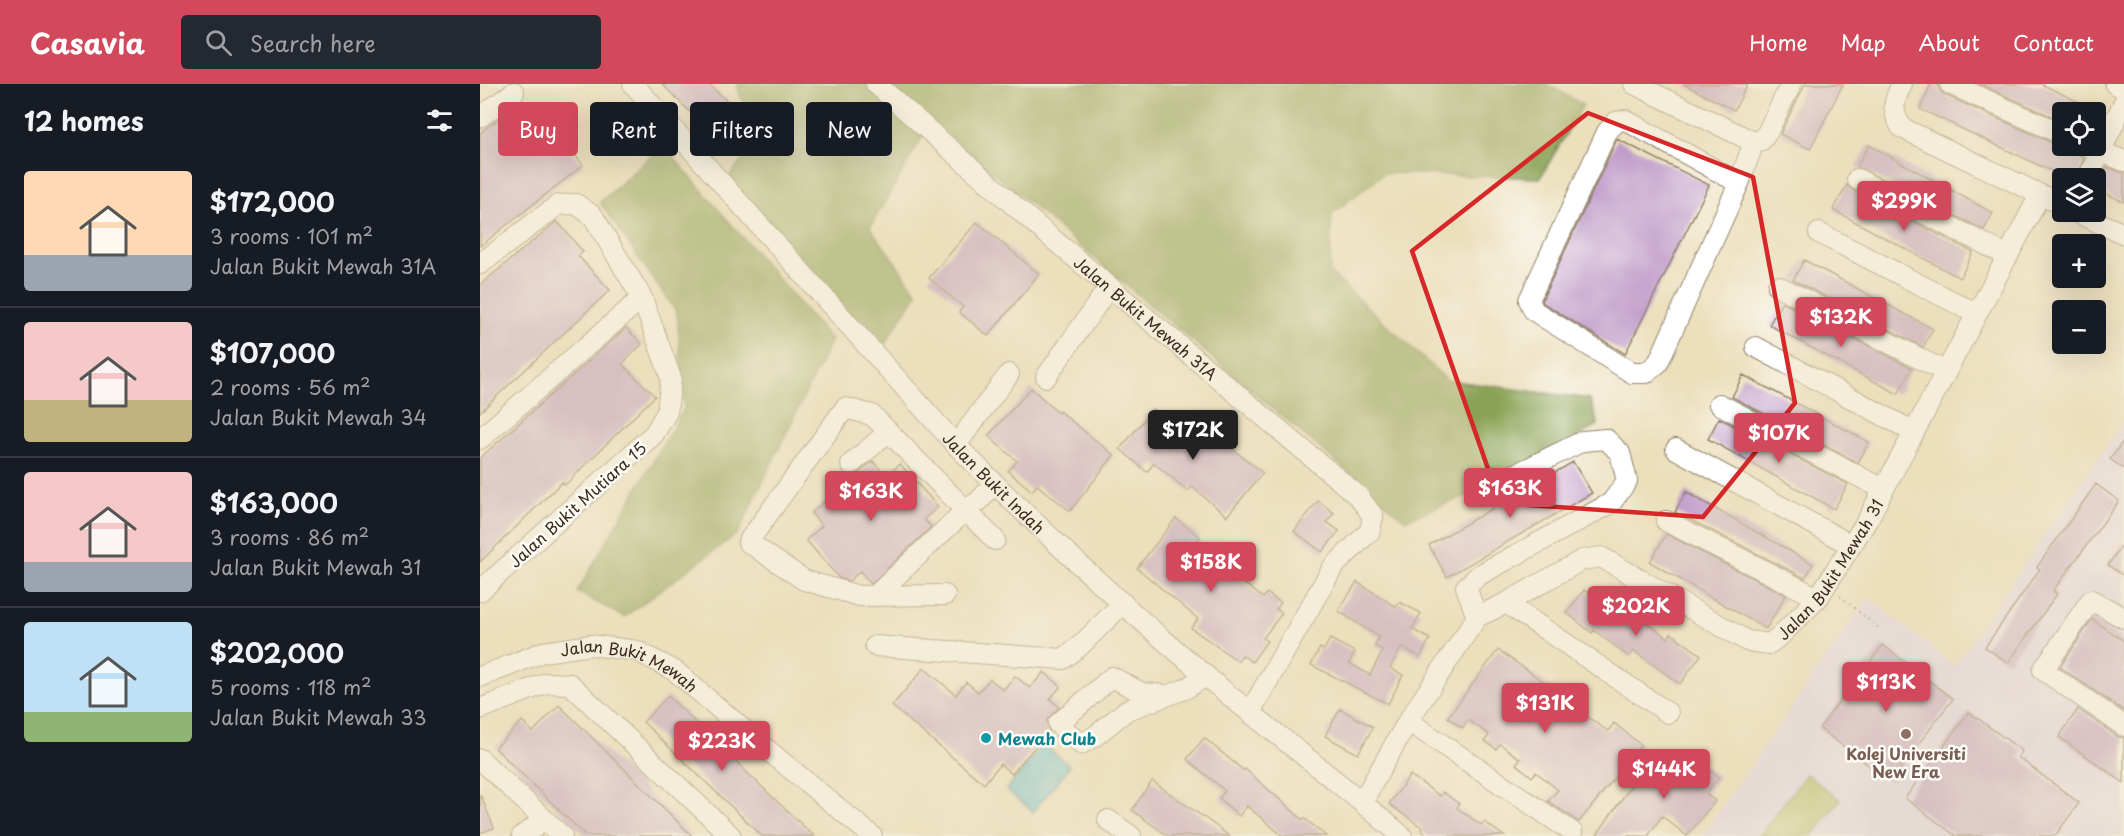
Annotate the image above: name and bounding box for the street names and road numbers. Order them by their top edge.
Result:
street label: Jalan Bukit Mewah 31A [1069,250,1223,385]
street label: Jalan Bukit Indah [938,426,1051,539]
street label: Jalan Bukit Mutiara 15 [503,436,651,572]
street label: Jalan Bukit Mewah 31 [1771,494,1889,645]
street label: Jalan Bukit Mewah [559,633,703,698]

